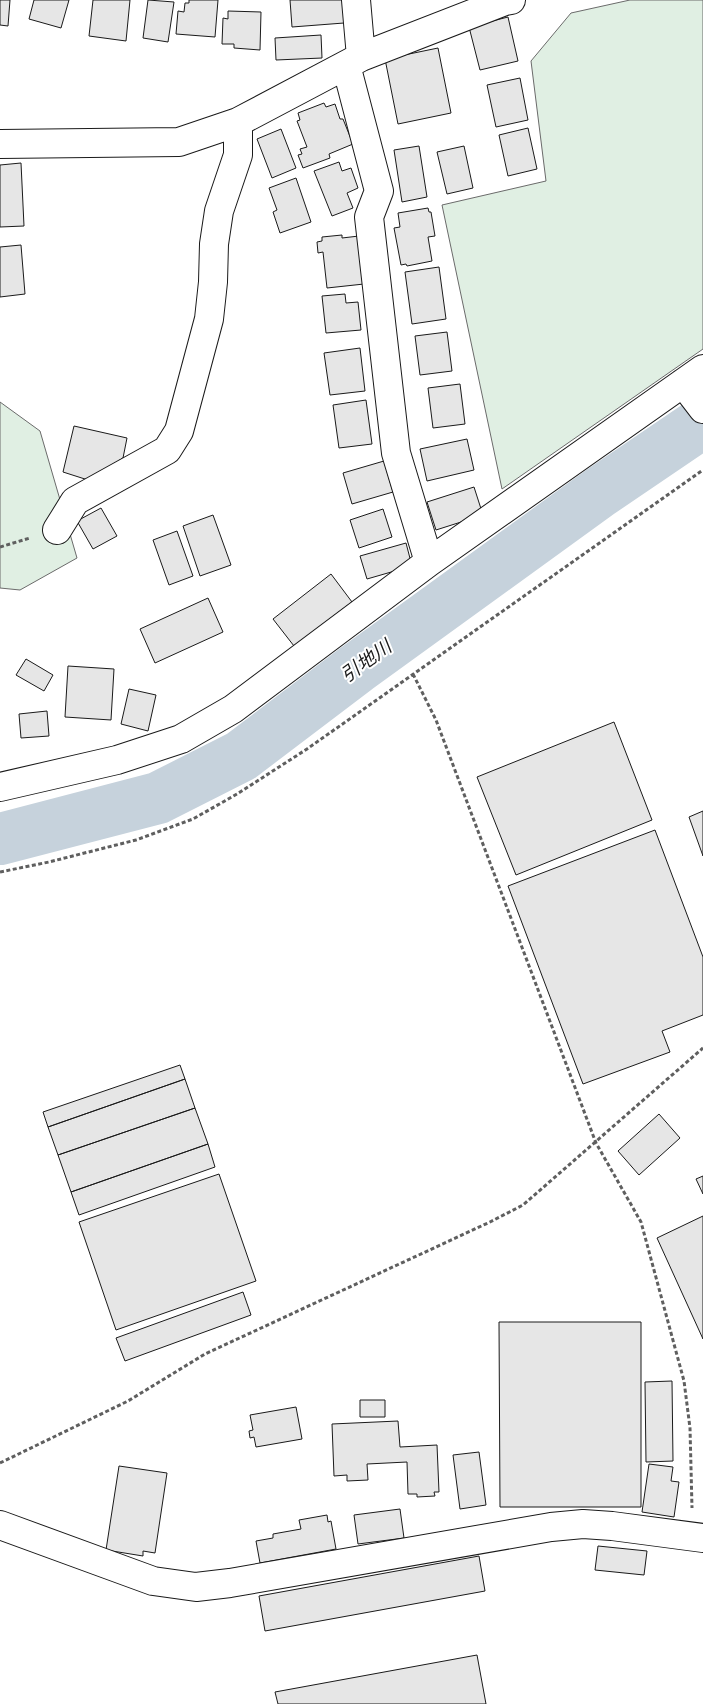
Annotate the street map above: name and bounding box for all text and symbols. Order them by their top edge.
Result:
water label: 引地川 [336,634,397,687]

